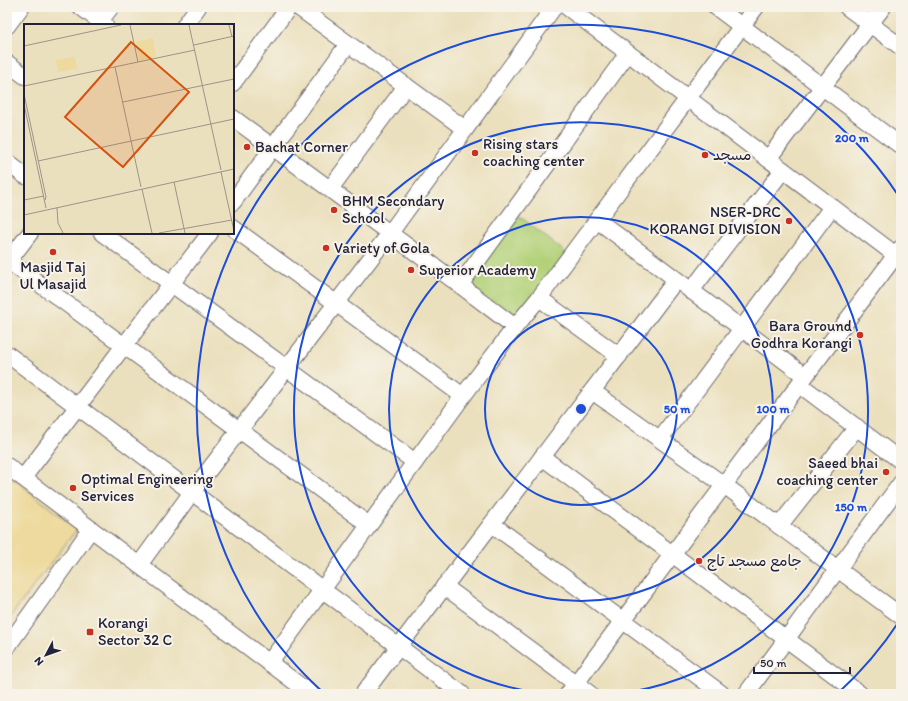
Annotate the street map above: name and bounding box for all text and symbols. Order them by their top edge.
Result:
inset map [24,24,234,234]
text: 200 m [835,131,870,145]
place label: Rising stars coaching center [483,135,585,170]
place label: Bachat Corner [255,138,348,156]
marker: Bachat Corner [242,142,252,152]
place label: مسجد [713,146,752,164]
marker: Rising stars coaching center [470,148,480,158]
marker: مسجد [700,150,710,160]
place label: BHM Secondary School [342,192,444,227]
place label: NSER-DRC KORANGI DIVISION [650,203,781,238]
marker: BHM Secondary School [329,205,339,215]
marker: NSER-DRC KORANGI DIVISION [784,216,794,226]
place label: Variety of Gola [334,239,430,257]
marker: Variety of Gola [321,243,331,253]
marker: Masjid Taj Ul Masajid [48,247,58,257]
place label: Masjid Taj Ul Masajid [19,258,87,293]
place label: Superior Academy [419,261,536,279]
marker: Superior Academy [406,265,416,275]
place label: Bara Ground Godhra Korangi [751,317,853,352]
marker: Bara Ground Godhra Korangi [855,330,865,340]
centre of rings [574,402,588,416]
text: 50 m [664,402,691,416]
text: 100 m [756,402,790,416]
place label: Saeed bhai coaching center [776,454,878,489]
marker: Saeed bhai coaching center [881,467,891,477]
place label: Optimal Engineering Services [81,470,213,505]
marker: Optimal Engineering Services [68,483,78,493]
text: 150 m [835,500,868,514]
place label: جامع مسجد تاج [707,552,802,572]
marker: جامع مسجد تاج [694,556,704,566]
place label: Korangi Sector 32 C [98,614,173,649]
marker: Korangi Sector 32 C [85,627,95,637]
north arrow [26,635,66,675]
scale bar [754,649,850,675]
text: N [31,654,46,668]
text: 50 m [760,656,786,670]

